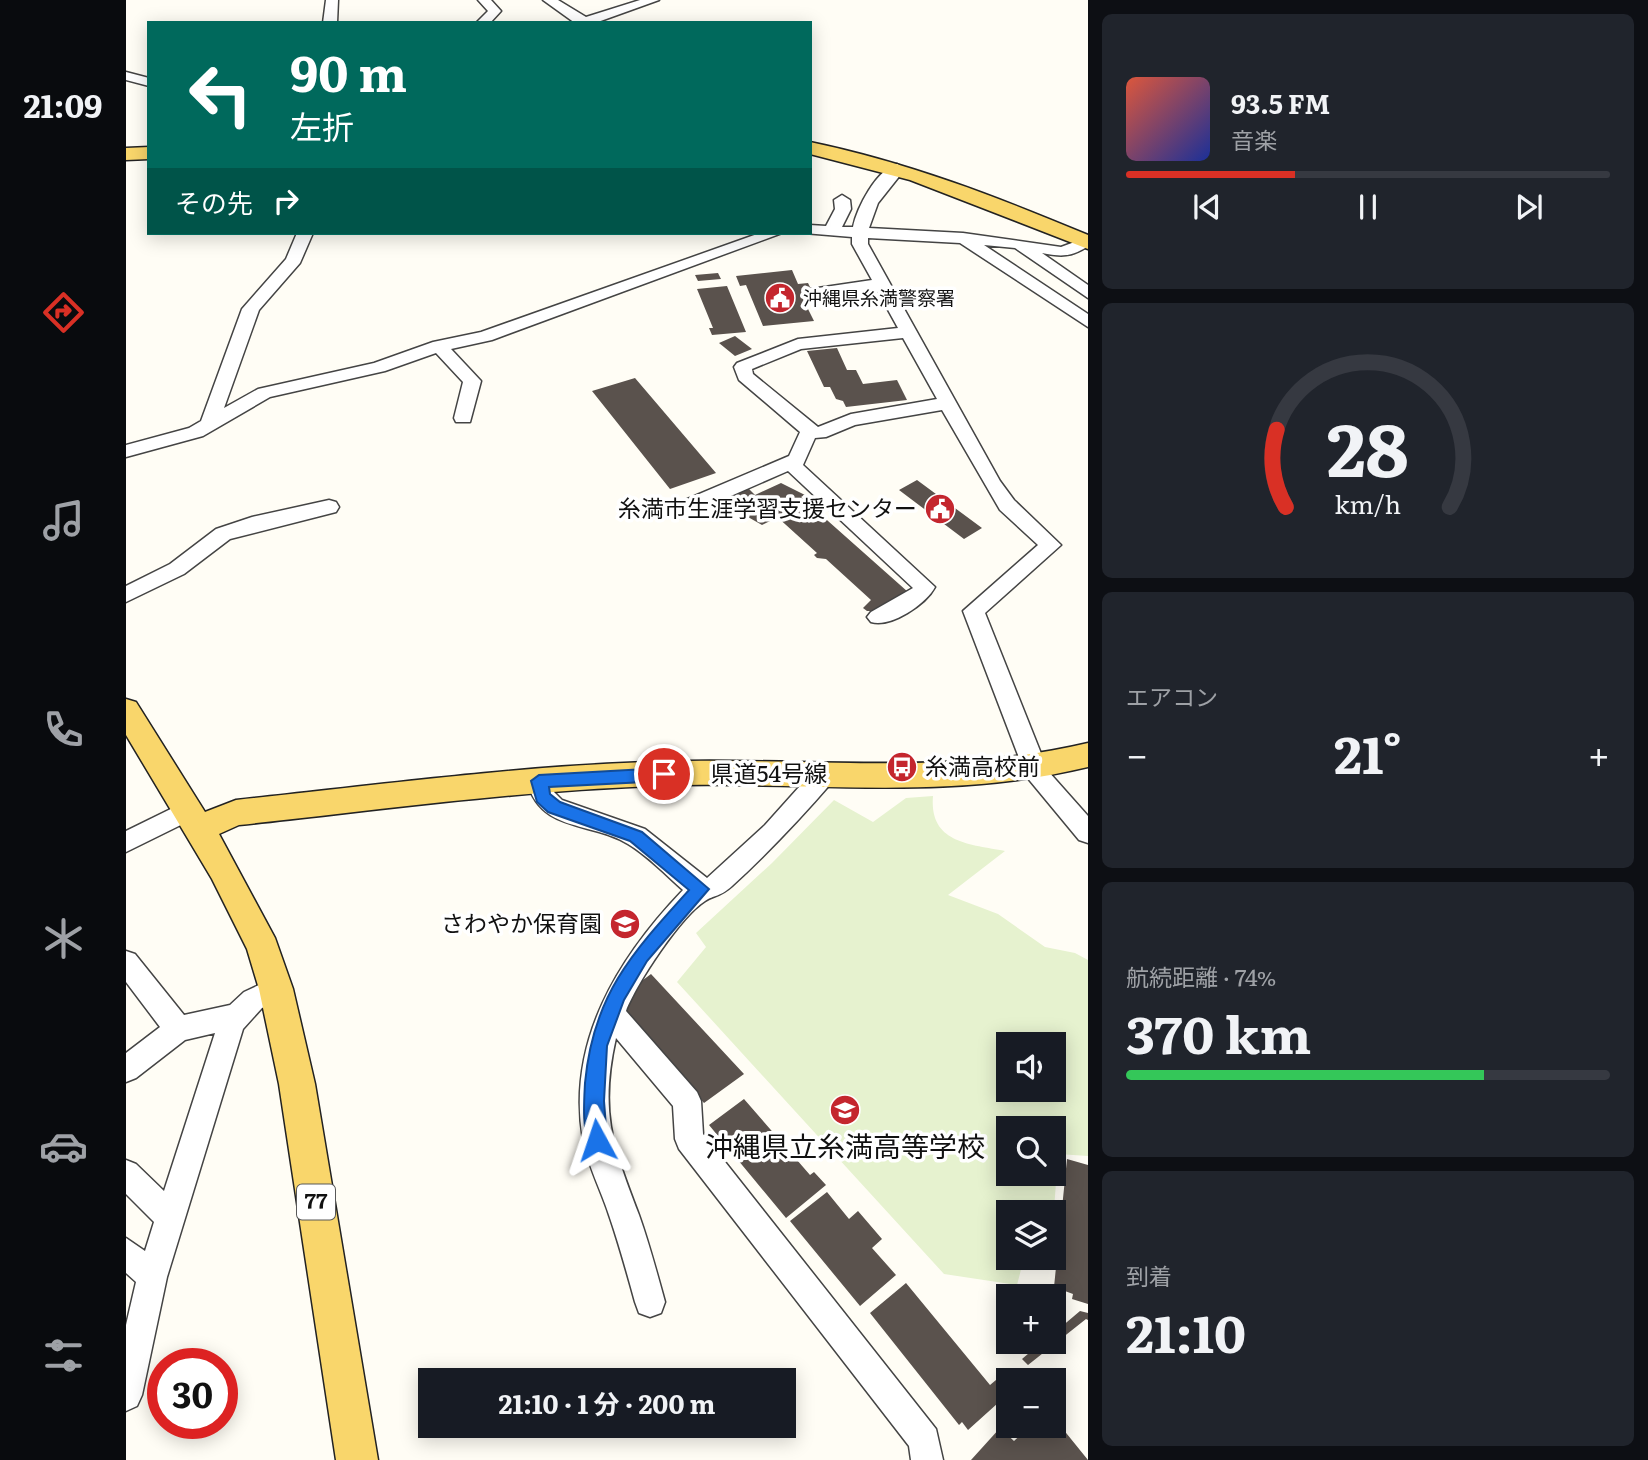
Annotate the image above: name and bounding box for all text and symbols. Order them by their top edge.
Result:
text: 90 m [290,34,407,107]
icon: left [175,49,266,140]
text: 21:09 [23,80,103,128]
text: 93.5 FM [1231,83,1330,122]
text: 左折 [290,101,354,149]
text: 音楽 [1231,122,1277,156]
text: その先 [175,182,253,221]
icon: right [267,182,305,220]
icon: previous [1188,188,1226,226]
icon: pause [1349,188,1387,226]
icon: next [1510,188,1548,226]
public building icon: 沖縄県糸満警察署 [763,281,797,315]
place label: 沖縄県糸満警察署 [803,283,955,311]
icon: directions [39,288,88,337]
text: 28 [1327,391,1409,499]
text: km/h [1335,485,1401,522]
place label: 糸満市生涯学習支援センター [618,490,917,524]
public building icon: 糸満市生涯学習支援センター [923,492,957,526]
icon: music [39,496,88,545]
text: エアコン [1126,679,1218,713]
icon: phone [39,705,88,754]
text: 21° [1334,713,1402,790]
text: − [1126,724,1148,781]
text: + [1588,724,1610,781]
pin [634,744,694,804]
place label: 糸満高校前 [925,748,1040,782]
bus stop icon: 糸満高校前 [885,750,919,784]
icon: arrive [645,755,683,793]
street label: 県道54号線 [711,755,827,789]
place label: さわやか保育園 [441,905,602,939]
school or university icon: さわやか保育園 [608,907,642,941]
icon: climate [39,914,88,963]
text: 航続距離 · 74% [1126,959,1276,993]
text: 370 km [1126,993,1311,1070]
map controls [996,1032,1066,1438]
button: sound [996,1032,1066,1102]
school or university icon: 沖縄県立糸満高等学校 [828,1093,862,1127]
position arrow [560,1103,634,1177]
button: search [996,1116,1066,1186]
icon: car [39,1122,88,1171]
place label: 沖縄県立糸満高等学校 [705,1124,985,1166]
road number: 77 [297,1184,335,1220]
button: layers [996,1200,1066,1270]
text: 到着 [1126,1258,1172,1292]
button: + [996,1284,1066,1354]
text: 21:10 [1126,1292,1246,1369]
icon: filters [39,1331,88,1380]
speed limit sign: 30 [147,1348,238,1439]
button: − [996,1368,1066,1438]
text: 21:10 · 1 分 · 200 m [498,1383,716,1422]

